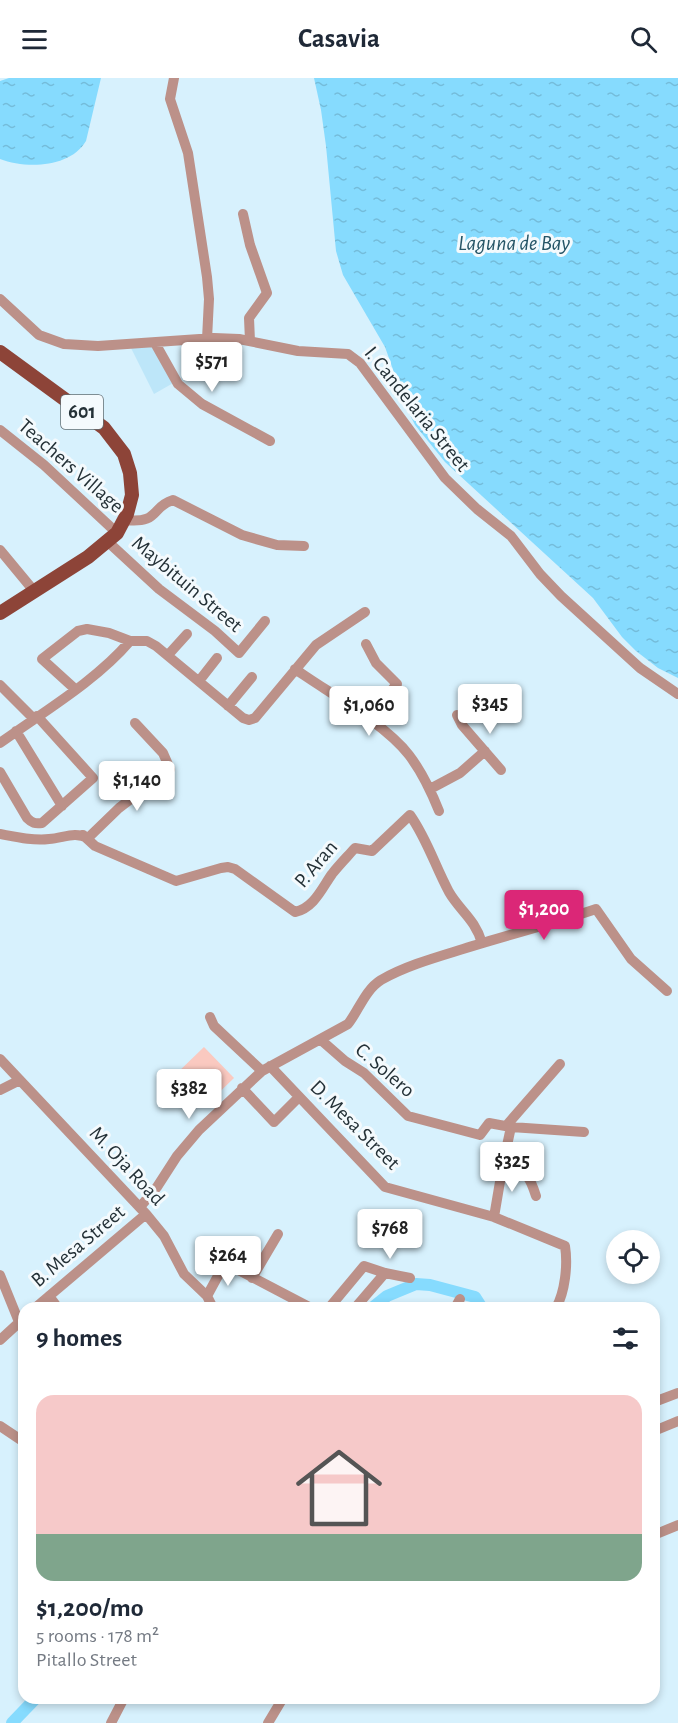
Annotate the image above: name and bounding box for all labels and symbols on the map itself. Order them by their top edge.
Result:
water label: Laguna de Bay [458,232,570,254]
pin: $571 [176,342,248,393]
street label: I. Candelaria Street [360,342,474,476]
road number: 601 [61,395,103,429]
street label: Teachers Village [14,415,128,517]
street label: Maybituin Street [128,532,246,636]
pin: $345 [454,684,526,735]
pin: $1,060 [320,686,418,737]
pin: $1,140 [88,761,186,812]
street label: P. Aran [291,837,341,891]
pin: $1,200 [495,890,593,941]
street label: C. Solero [351,1039,419,1101]
pin: $382 [153,1069,225,1120]
street label: D. Mesa Street [306,1076,404,1174]
street label: M. Oja Road [85,1123,169,1210]
pin: $325 [476,1142,548,1193]
street label: B. Mesa Street [27,1201,129,1291]
pin: $768 [354,1209,426,1260]
pin: $264 [192,1236,264,1287]

